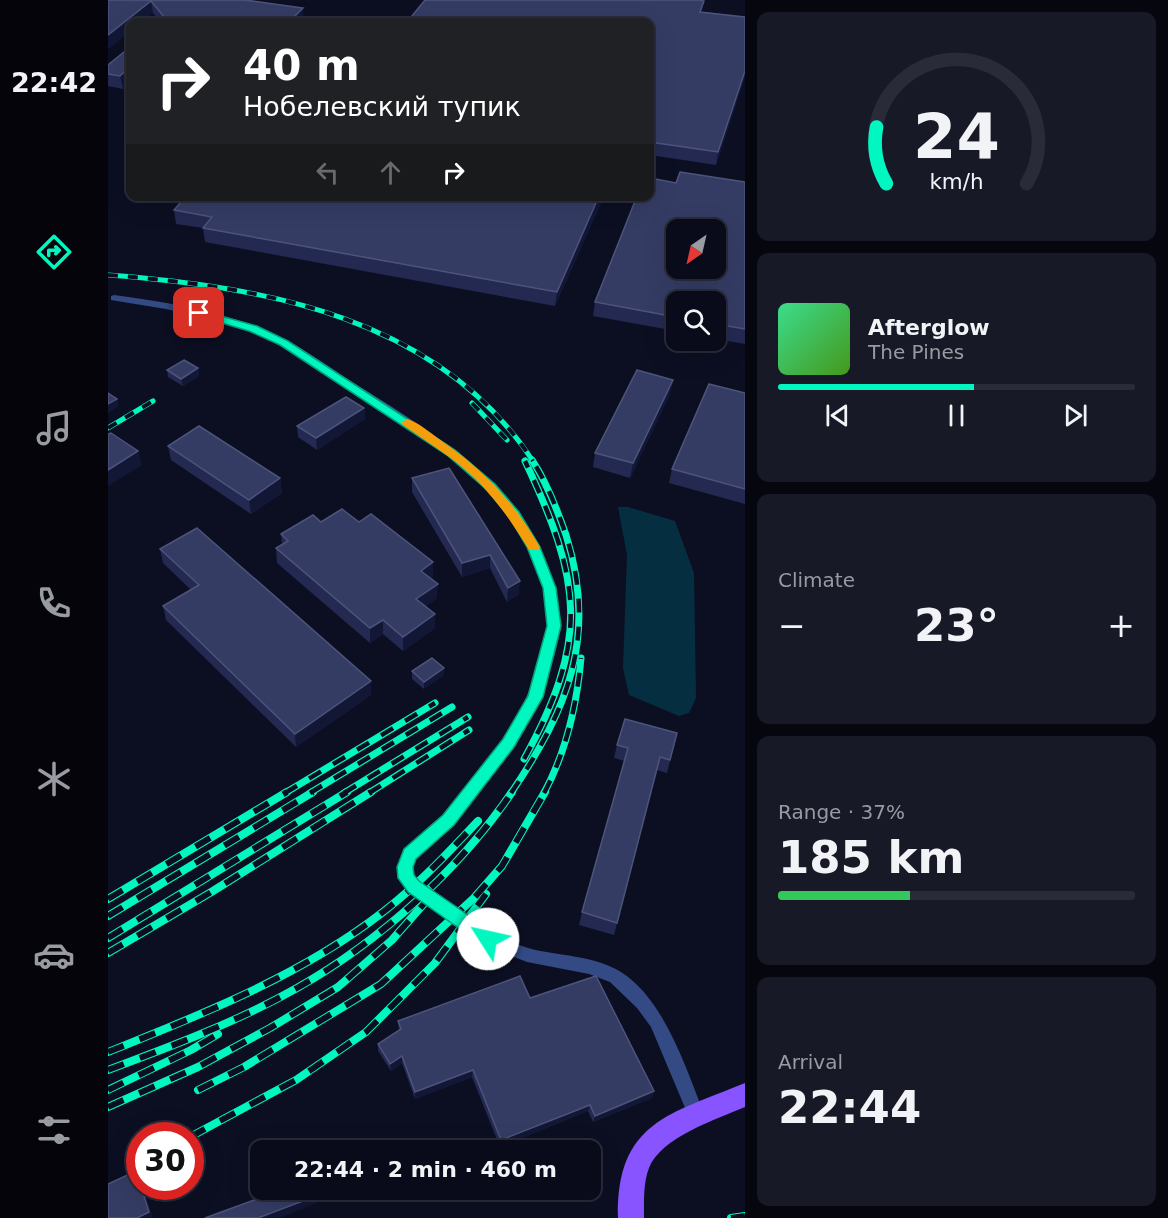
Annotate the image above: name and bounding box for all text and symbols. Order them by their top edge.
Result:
text: 40 m [243,41,360,90]
icon: right [144,42,222,120]
text: 22:42 [11,67,97,98]
text: Нобелевский тупик [243,91,521,122]
text: 24 [913,100,1000,173]
icon: left [311,156,344,189]
icon: ahead [374,156,407,189]
icon: right [437,156,470,189]
text: km/h [929,169,984,194]
north arrow [666,219,726,279]
map controls [666,219,726,351]
icon: directions [33,231,75,273]
pin [173,287,224,338]
button: search [666,291,726,351]
icon: arrive [182,296,215,329]
text: Afterglow [868,315,990,340]
text: The Pines [868,340,964,364]
icon: previous [821,399,854,432]
icon: pause [940,399,973,432]
icon: next [1059,399,1092,432]
icon: music [33,407,75,449]
text: Climate [778,568,855,592]
icon: phone [33,582,75,624]
text: 23° [914,599,999,652]
text: − [778,606,806,645]
text: + [1107,606,1135,645]
icon: climate [33,758,75,800]
text: Range · 37% [778,800,905,824]
text: 185 km [778,831,964,884]
position arrow [456,907,520,971]
icon: car [33,934,75,976]
text: Arrival [778,1050,843,1074]
text: 22:44 [778,1081,921,1134]
icon: filters [33,1109,75,1151]
speed limit sign: 30 [126,1122,204,1200]
text: 22:44 · 2 min · 460 m [294,1157,557,1182]

